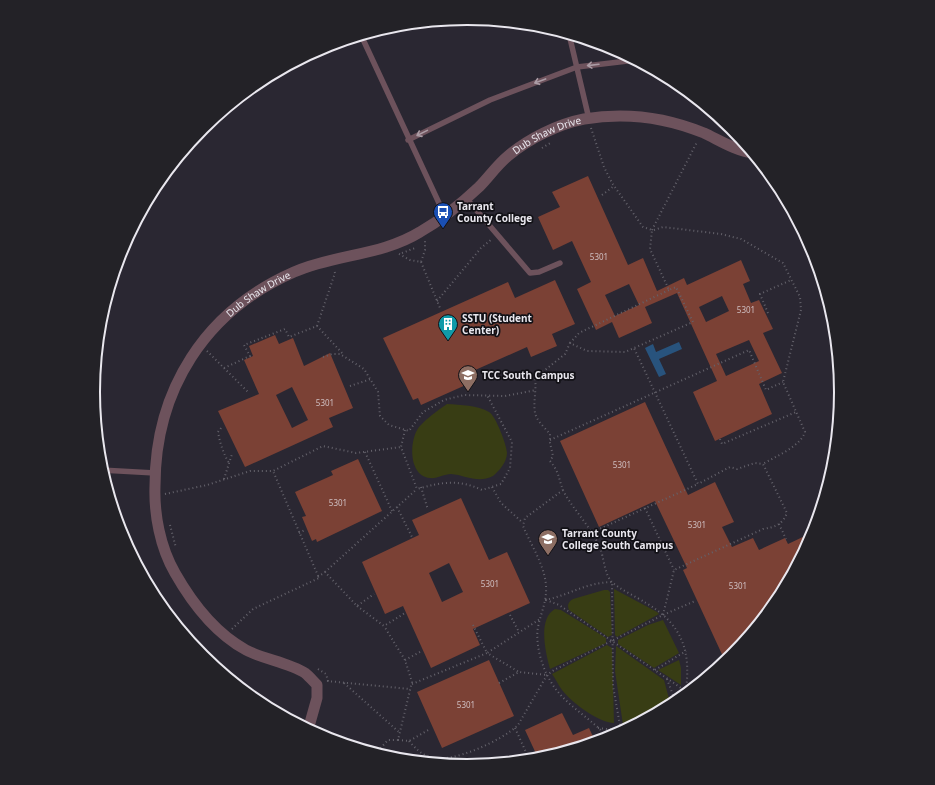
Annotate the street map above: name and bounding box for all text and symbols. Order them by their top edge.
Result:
one-way arrow [587,62,600,69]
one-way arrow [535,77,547,85]
street label: Dub Shaw Drive [509,113,583,157]
one-way arrow [416,130,428,138]
place label: Tarrant County College [457,199,532,225]
bus stop icon: Tarrant County College [432,201,454,229]
house number: 5301 [590,251,608,262]
street label: Dub Shaw Drive [223,267,293,320]
house number: 5301 [737,304,755,315]
place label: SSTU (Student Center) [462,311,532,337]
building icon: SSTU (Student Center) [437,313,459,341]
school or university icon: TCC South Campus [457,364,479,392]
place label: TCC South Campus [482,368,575,382]
house number: 5301 [316,397,334,408]
house number: 5301 [613,459,631,470]
house number: 5301 [329,497,347,508]
house number: 5301 [688,519,706,530]
place label: Tarrant County College South Campus [562,526,673,552]
school or university icon: Tarrant County College South Campus [537,528,559,556]
house number: 5301 [481,578,499,589]
house number: 5301 [729,580,747,591]
house number: 5301 [457,699,475,710]

